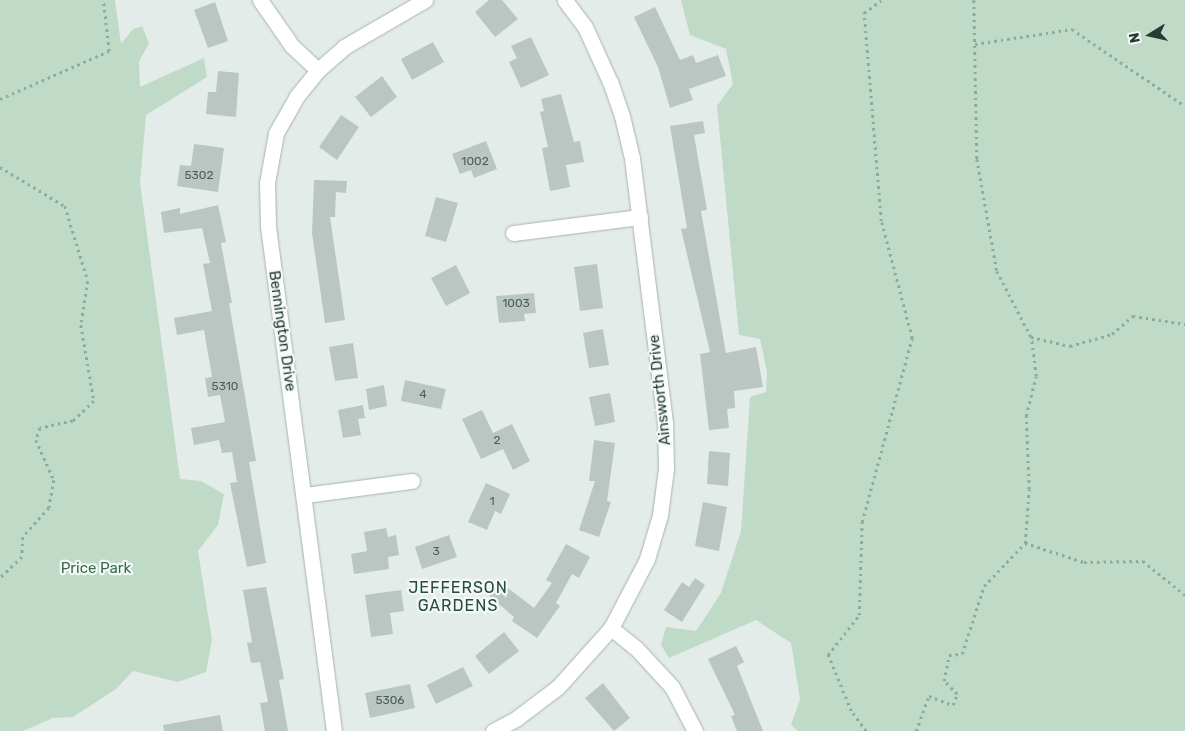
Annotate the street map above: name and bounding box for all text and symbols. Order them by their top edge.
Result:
north arrow [1125,10,1175,60]
text: N [1125,31,1144,44]
house number: 1002 [461,155,489,169]
house number: 5302 [184,169,214,183]
street label: Bennington Drive [265,270,299,392]
house number: 1003 [502,297,530,311]
street label: Ainsworth Drive [645,334,675,446]
house number: 5310 [212,380,238,394]
house number: 4 [419,388,427,402]
house number: 2 [493,434,501,448]
house number: 1 [489,495,495,509]
house number: 3 [432,545,440,559]
park label: Price Park [61,560,131,578]
district label: JEFFERSON GARDENS [407,578,509,616]
house number: 5306 [375,694,405,708]

